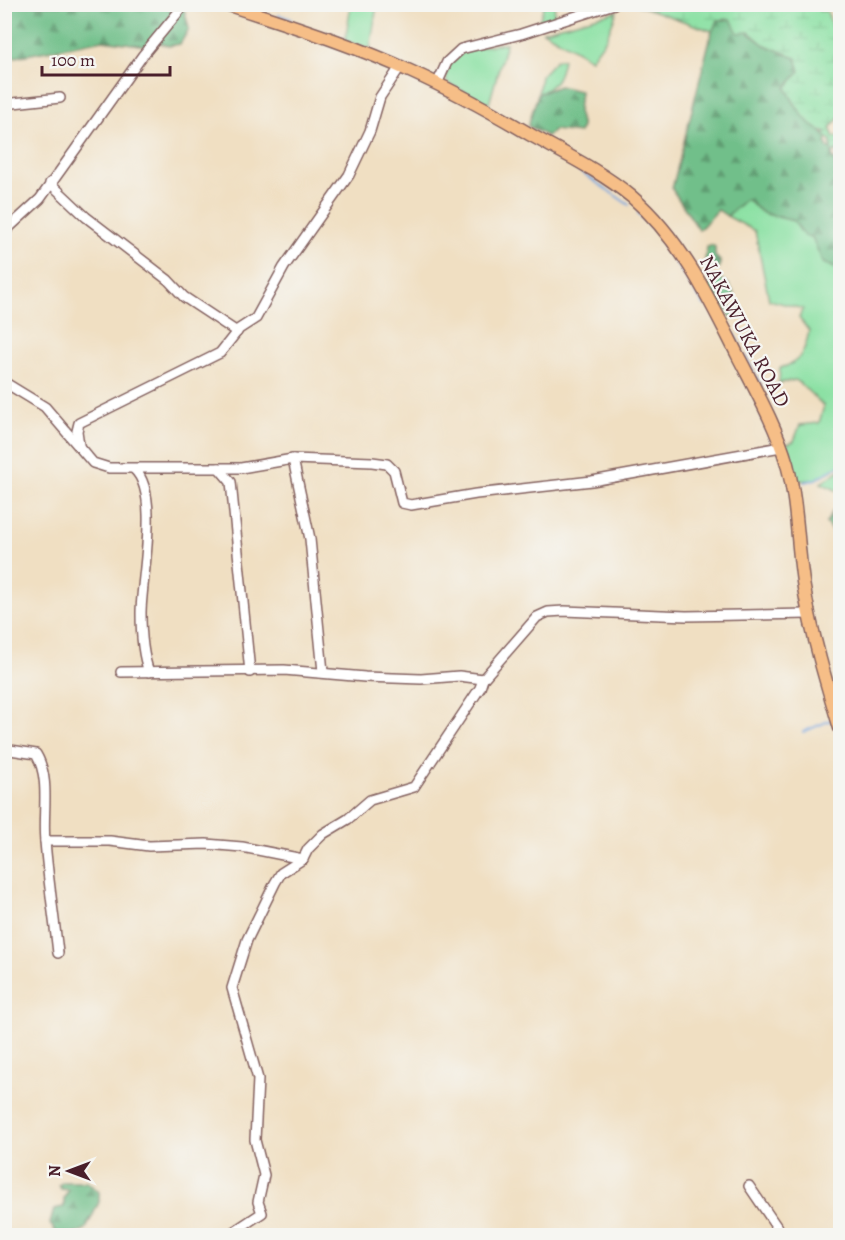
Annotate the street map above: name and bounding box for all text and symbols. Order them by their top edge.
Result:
scale bar [42,39,170,77]
text: 100 m [51,48,95,72]
street label: NAKAWUKA ROAD [693,250,797,412]
north arrow [39,1141,99,1201]
text: N [44,1165,66,1177]

